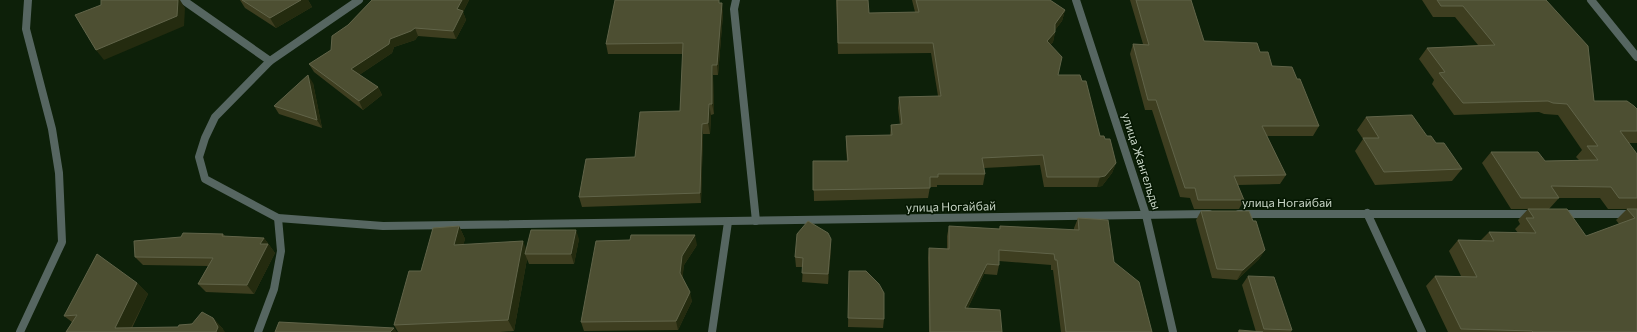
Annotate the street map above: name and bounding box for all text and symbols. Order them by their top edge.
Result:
street label: улица Жангельды [1120,111,1164,211]
street label: улица Ногайбай [1242,195,1332,209]
street label: улица Ногайбай [906,198,996,214]

